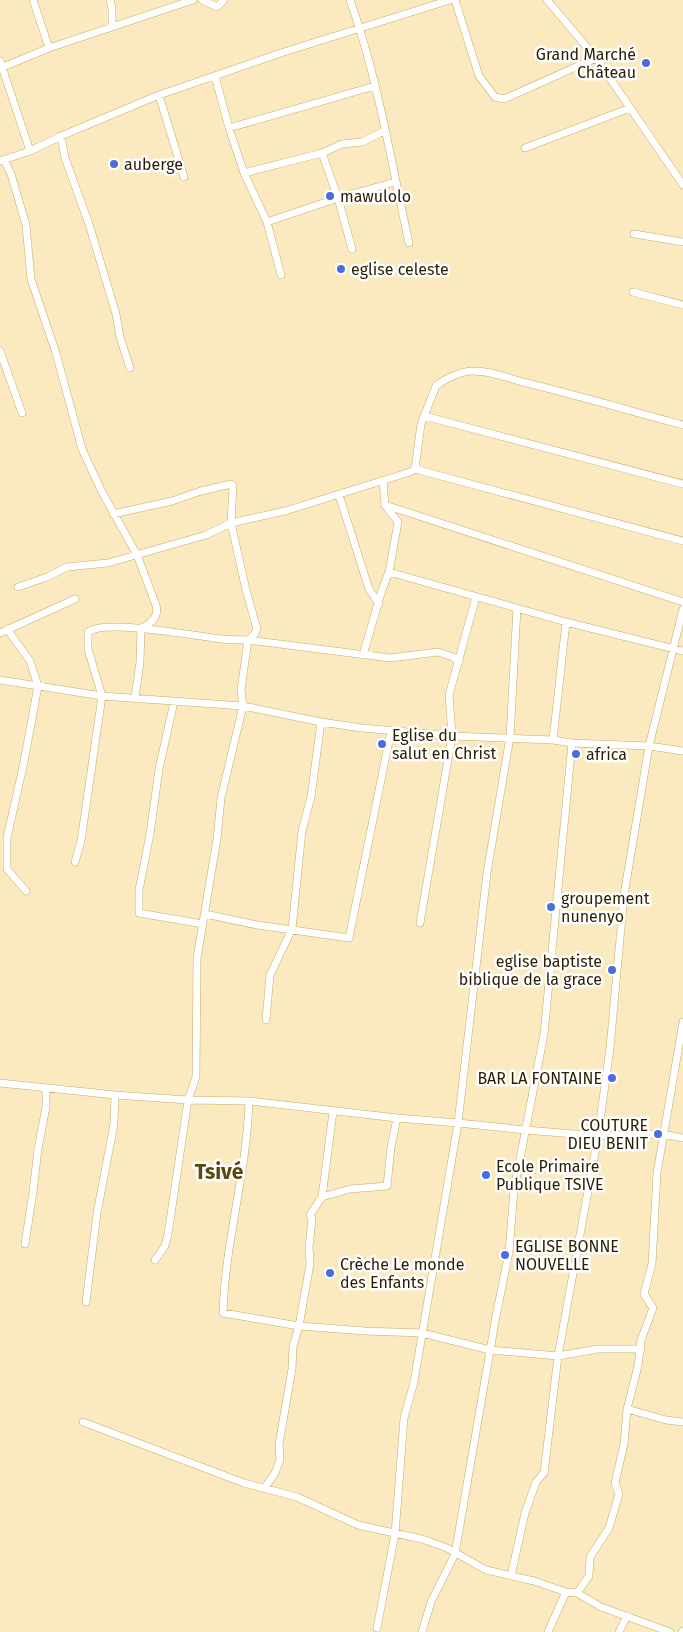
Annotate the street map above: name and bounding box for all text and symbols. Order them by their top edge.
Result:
place label: Grand Marché Château [536,45,636,82]
marker: Grand Marché Château [640,57,652,69]
place label: auberge [124,155,183,174]
marker: auberge [108,158,120,170]
place label: mawulolo [340,187,411,206]
marker: mawulolo [324,190,336,202]
place label: eglise celeste [351,260,449,279]
marker: eglise celeste [335,263,347,275]
place label: Eglise du salut en Christ [392,726,497,763]
marker: Eglise du salut en Christ [376,738,388,750]
place label: africa [586,745,627,764]
marker: africa [570,748,582,760]
place label: groupement nunenyo [561,889,650,926]
marker: groupement nunenyo [545,901,557,913]
place label: eglise baptiste biblique de la grace [459,952,602,989]
marker: eglise baptiste biblique de la grace [606,964,618,976]
place label: BAR LA FONTAINE [477,1069,602,1088]
marker: BAR LA FONTAINE [606,1072,618,1084]
place label: COUTURE DIEU BENIT [567,1116,649,1153]
marker: COUTURE DIEU BENIT [652,1128,664,1140]
place label: Ecole Primaire Publique TSIVE [496,1157,604,1194]
district label: Tsivé [195,1159,244,1185]
marker: Ecole Primaire Publique TSIVE [480,1169,492,1181]
place label: EGLISE BONNE NOUVELLE [515,1237,619,1274]
marker: EGLISE BONNE NOUVELLE [499,1249,511,1261]
place label: Crèche Le monde des Enfants [340,1255,464,1292]
marker: Crèche Le monde des Enfants [324,1267,336,1279]

